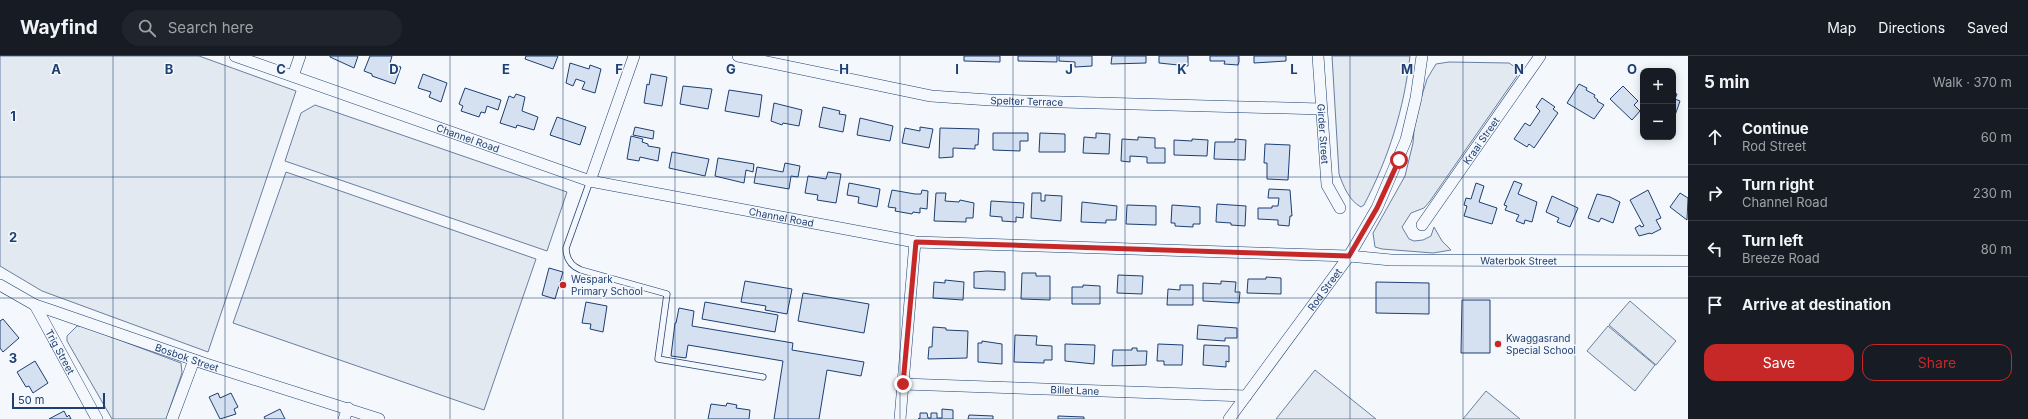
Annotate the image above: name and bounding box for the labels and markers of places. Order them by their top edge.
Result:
place label: Wespark Primary School [571,273,643,297]
marker: Wespark Primary School [558,280,568,290]
place label: Kwaggasrand Special School [1506,332,1576,356]
marker: Kwaggasrand Special School [1493,339,1503,349]

